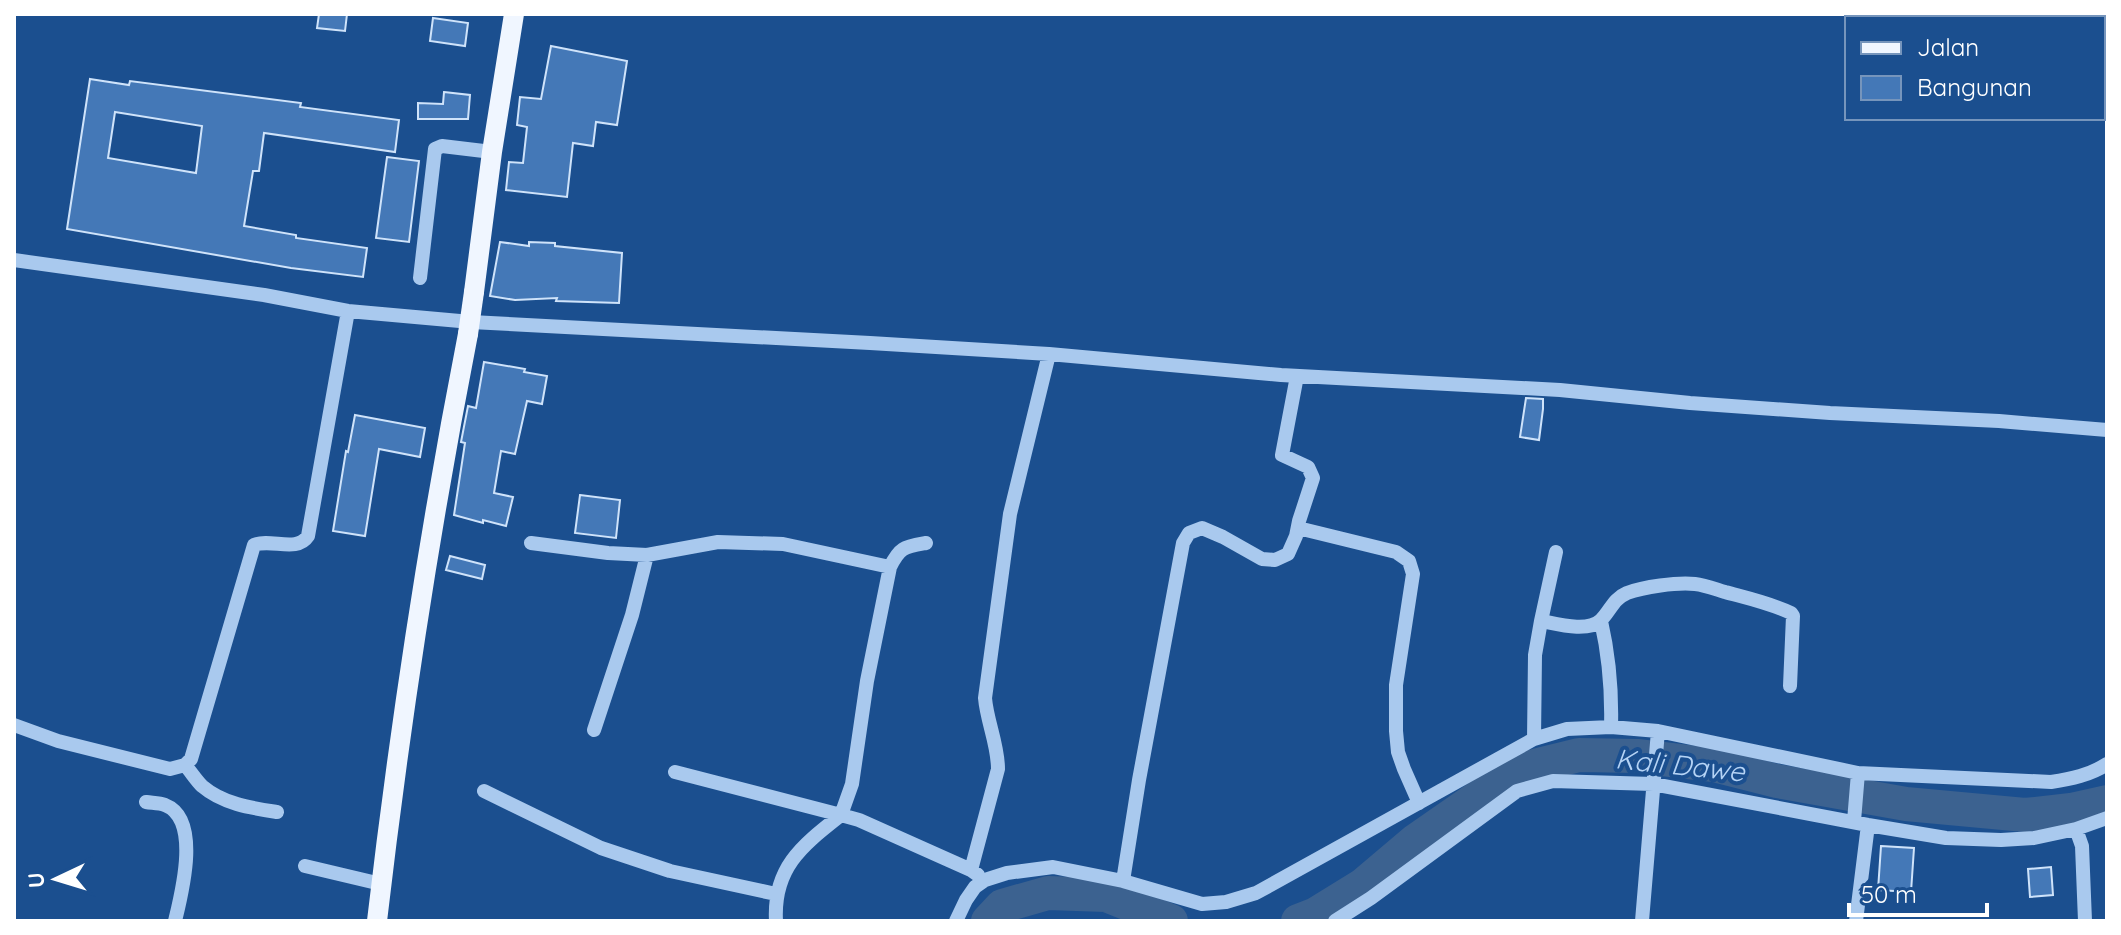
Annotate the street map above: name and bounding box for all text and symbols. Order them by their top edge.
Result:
legend [1845,16,2105,120]
text: Jalan [1917,32,1979,62]
text: Bangunan [1917,72,2032,102]
water label: Kali Dawe [1614,740,1748,789]
north arrow [16,839,96,919]
scale bar [1849,867,1987,917]
text: U [22,872,51,889]
text: 50 m [1861,879,1917,909]

